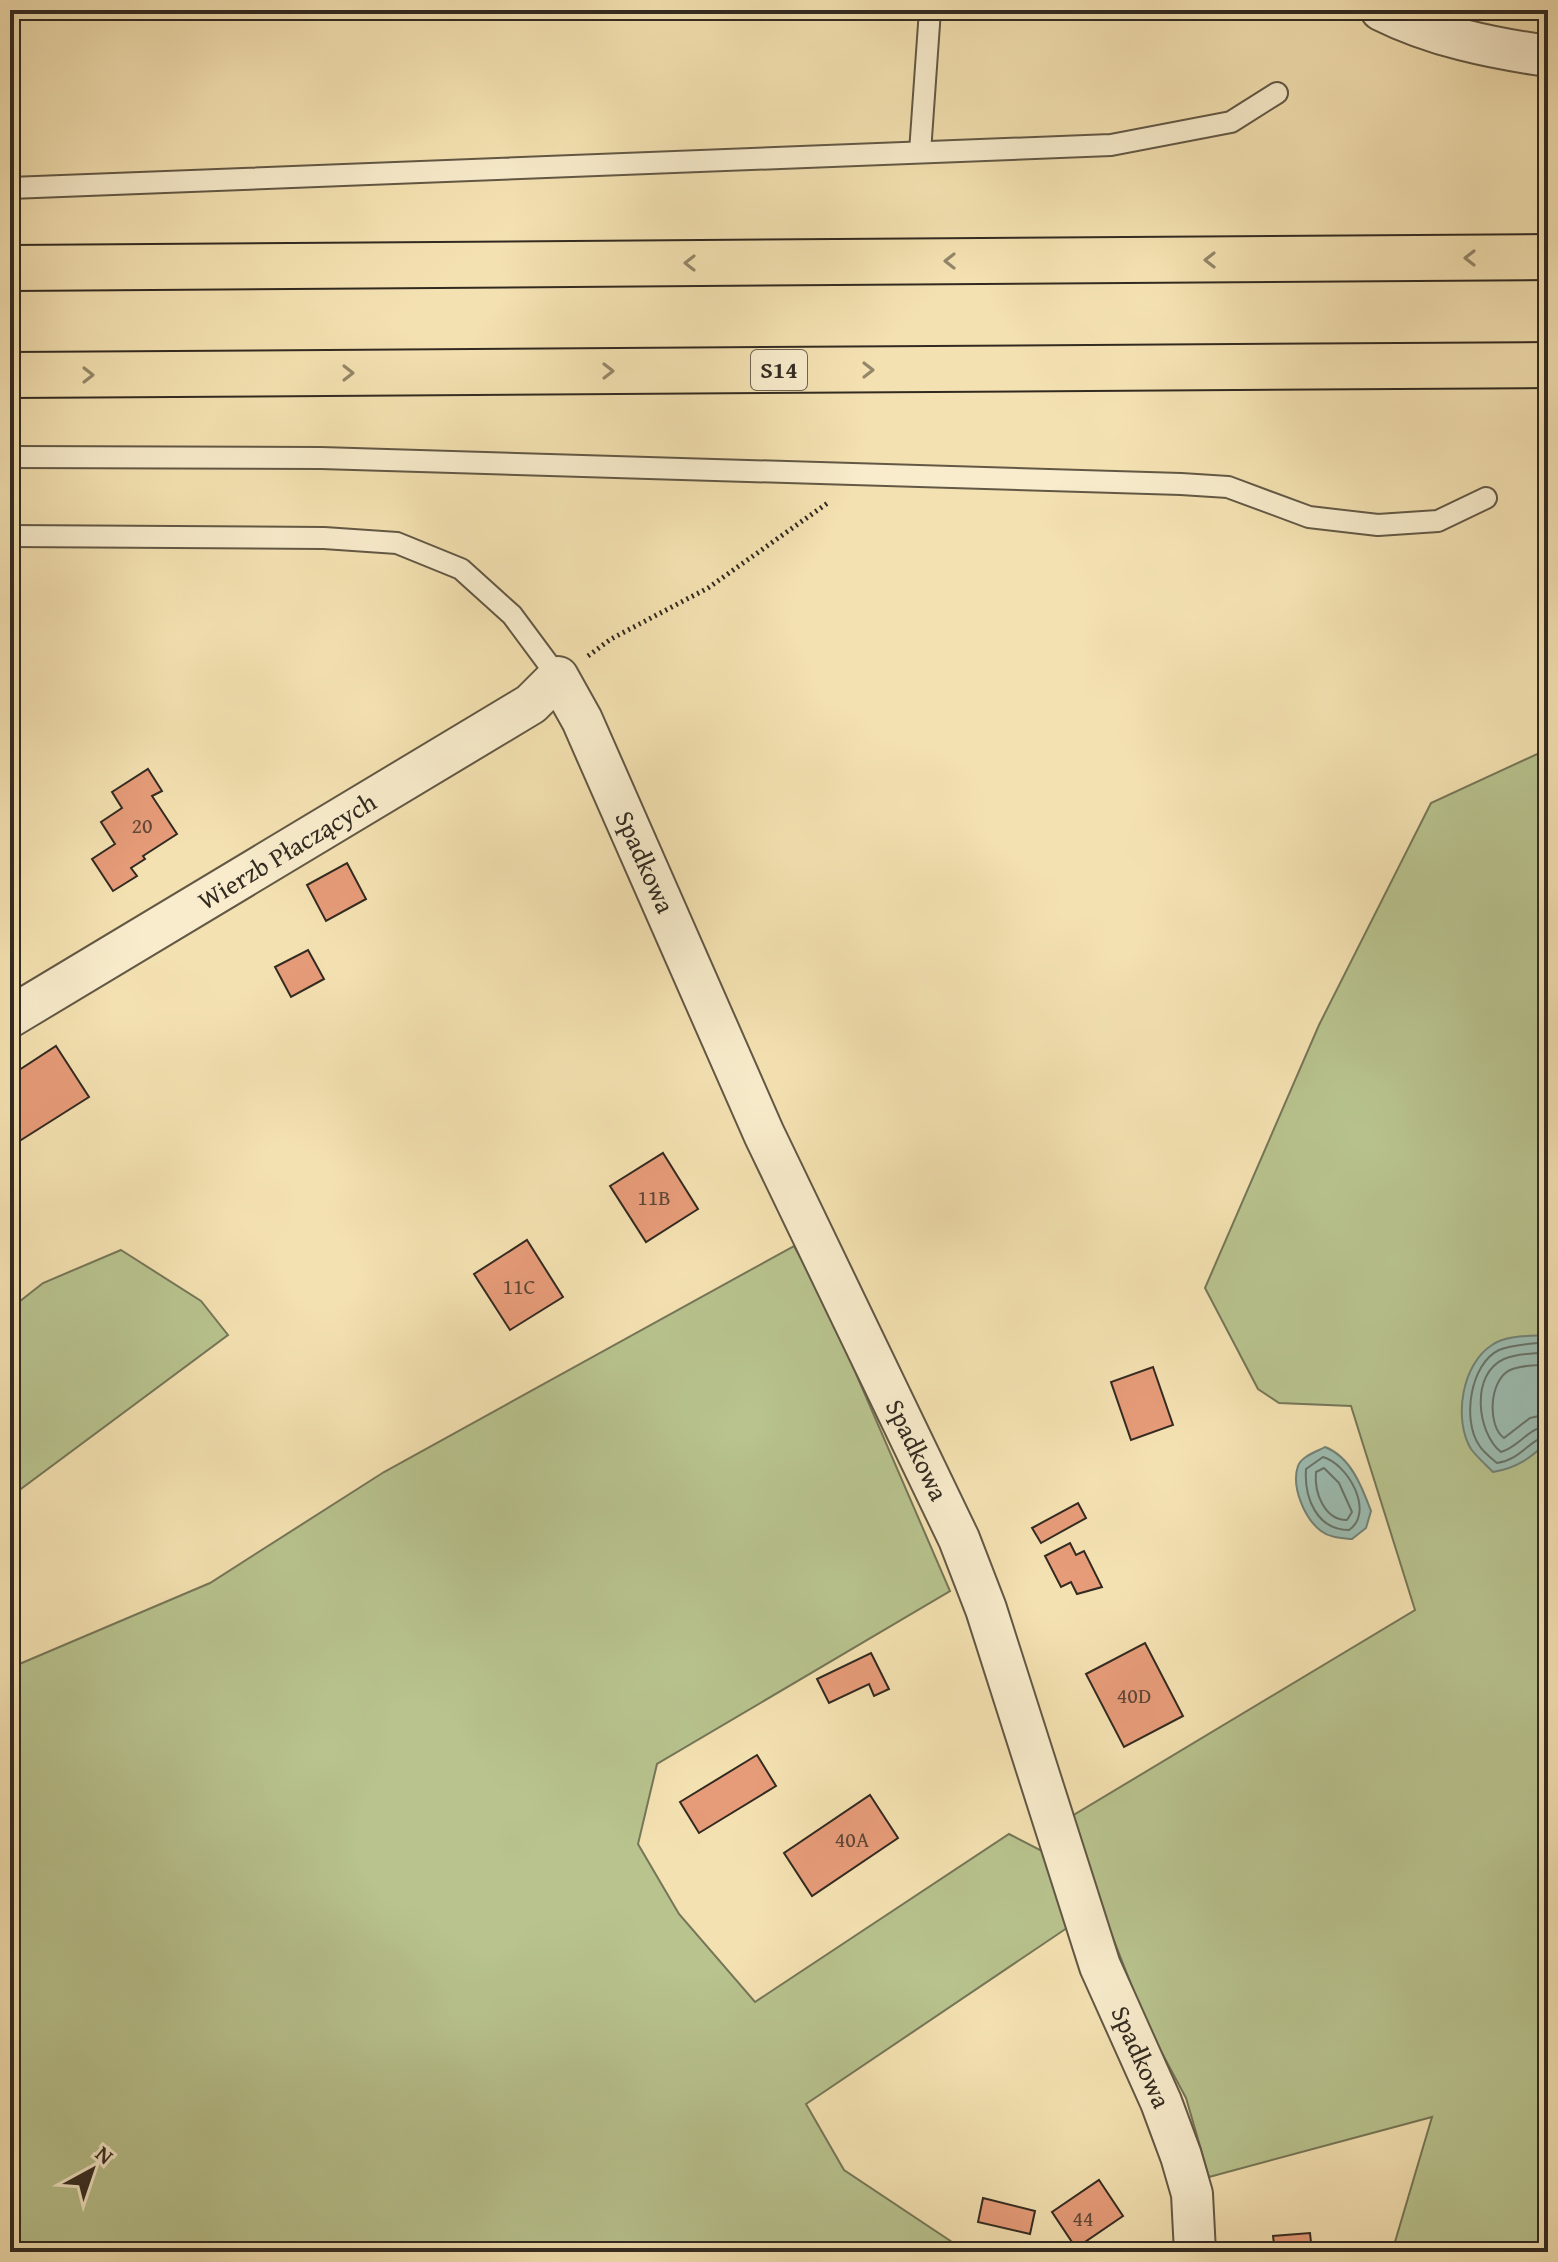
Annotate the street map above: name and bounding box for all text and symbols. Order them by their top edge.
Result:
one-way arrow [1463,249,1476,267]
one-way arrow [1203,251,1216,269]
one-way arrow [943,253,956,270]
one-way arrow [683,254,696,272]
road number: S14 [751,350,807,390]
one-way arrow [862,361,875,378]
one-way arrow [602,362,615,380]
one-way arrow [342,364,355,382]
one-way arrow [82,366,95,384]
street label: Wierzb Płaczących [190,782,384,919]
street label: Spadkowa [606,804,686,920]
house number: 20 [131,809,153,841]
house number: 11B [637,1181,671,1213]
house number: 11C [502,1270,536,1302]
street label: Spadkowa [876,1392,959,1508]
house number: 40D [1117,1679,1151,1711]
house number: 40A [835,1823,870,1855]
street label: Spadkowa [1102,1999,1182,2115]
north arrow [52,2130,132,2210]
text: N [89,2138,121,2172]
house number: 44 [1072,2202,1094,2234]

